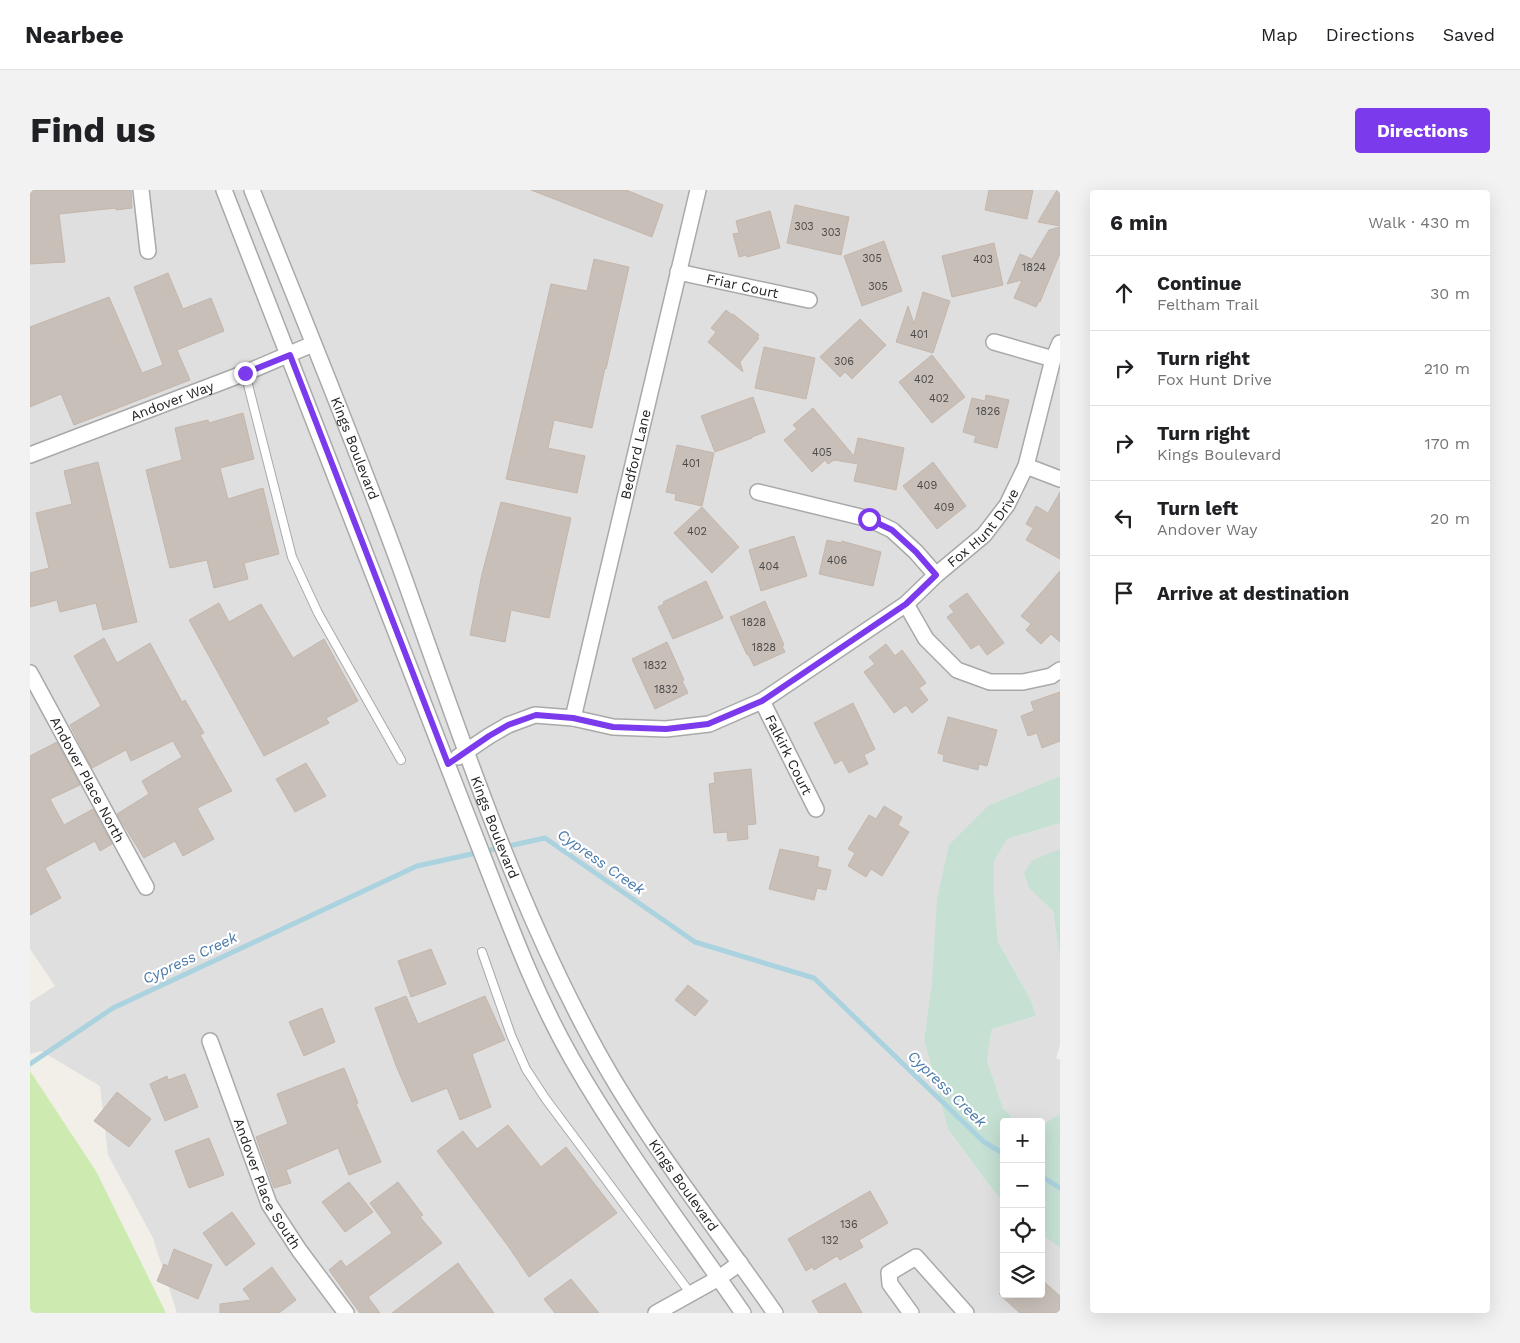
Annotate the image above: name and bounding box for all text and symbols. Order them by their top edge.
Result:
text: Nearbee [25,21,124,49]
text: Map [1261,24,1298,45]
text: Directions [1326,24,1415,45]
text: Saved [1443,24,1495,45]
button: Directions [1355,108,1490,153]
text: Find us [30,109,156,151]
text: 6 min [1110,210,1168,235]
text: Walk · 430 m [1368,213,1470,232]
house number: 303 [794,220,814,233]
house number: 303 [821,226,841,239]
house number: 305 [862,252,882,265]
house number: 403 [973,253,993,266]
house number: 1824 [1022,261,1046,274]
street label: Friar Court [705,270,780,301]
text: Continue [1157,272,1241,295]
icon: ahead [1110,279,1138,307]
house number: 305 [868,280,888,293]
text: 30 m [1430,284,1470,303]
text: Feltham Trail [1157,295,1259,314]
house number: 401 [910,328,928,341]
text: Turn right [1157,347,1250,370]
icon: right [1110,354,1138,382]
house number: 306 [834,355,854,368]
text: 210 m [1424,359,1470,378]
route end [234,362,257,385]
text: Fox Hunt Drive [1157,370,1272,389]
house number: 402 [914,373,934,386]
street label: Andover Way [128,377,217,424]
house number: 402 [929,392,949,405]
street label: Kings Boulevard [328,394,382,502]
house number: 1826 [976,405,1000,418]
street label: Bedford Lane [617,408,654,501]
text: Turn right [1157,422,1250,445]
icon: right [1110,429,1138,457]
text: 170 m [1424,434,1470,453]
text: Kings Boulevard [1157,445,1281,464]
house number: 405 [812,446,832,459]
house number: 401 [682,457,700,470]
house number: 409 [917,479,937,492]
street label: Fox Hunt Drive [944,486,1022,570]
text: Turn left [1157,497,1238,520]
house number: 409 [934,501,954,514]
icon: left [1110,504,1138,532]
route start [858,508,881,531]
text: 20 m [1430,509,1470,528]
text: Andover Way [1157,520,1257,539]
house number: 402 [687,525,707,538]
house number: 406 [827,554,847,567]
house number: 404 [759,560,779,573]
icon: arrive [1110,579,1138,607]
text: Arrive at destination [1157,582,1349,605]
house number: 1828 [742,616,766,629]
house number: 1828 [752,641,776,654]
house number: 1832 [643,659,667,672]
house number: 1832 [654,683,678,696]
street label: Falkirk Court [762,712,816,798]
street label: Andover Place North [47,714,128,845]
street label: Kings Boulevard [468,774,522,881]
water label: Cypress Creek [554,825,649,899]
water label: Cypress Creek [140,928,241,988]
water label: Cypress Creek [904,1047,991,1132]
street label: Andover Place South [231,1116,304,1252]
map controls [1000,1118,1045,1298]
button: + [1000,1118,1045,1163]
street label: Kings Boulevard [646,1136,722,1234]
button: − [1000,1163,1045,1208]
button: locate [1000,1208,1045,1253]
house number: 136 [840,1218,858,1231]
house number: 132 [821,1234,839,1247]
button: layers [1000,1253,1045,1298]

